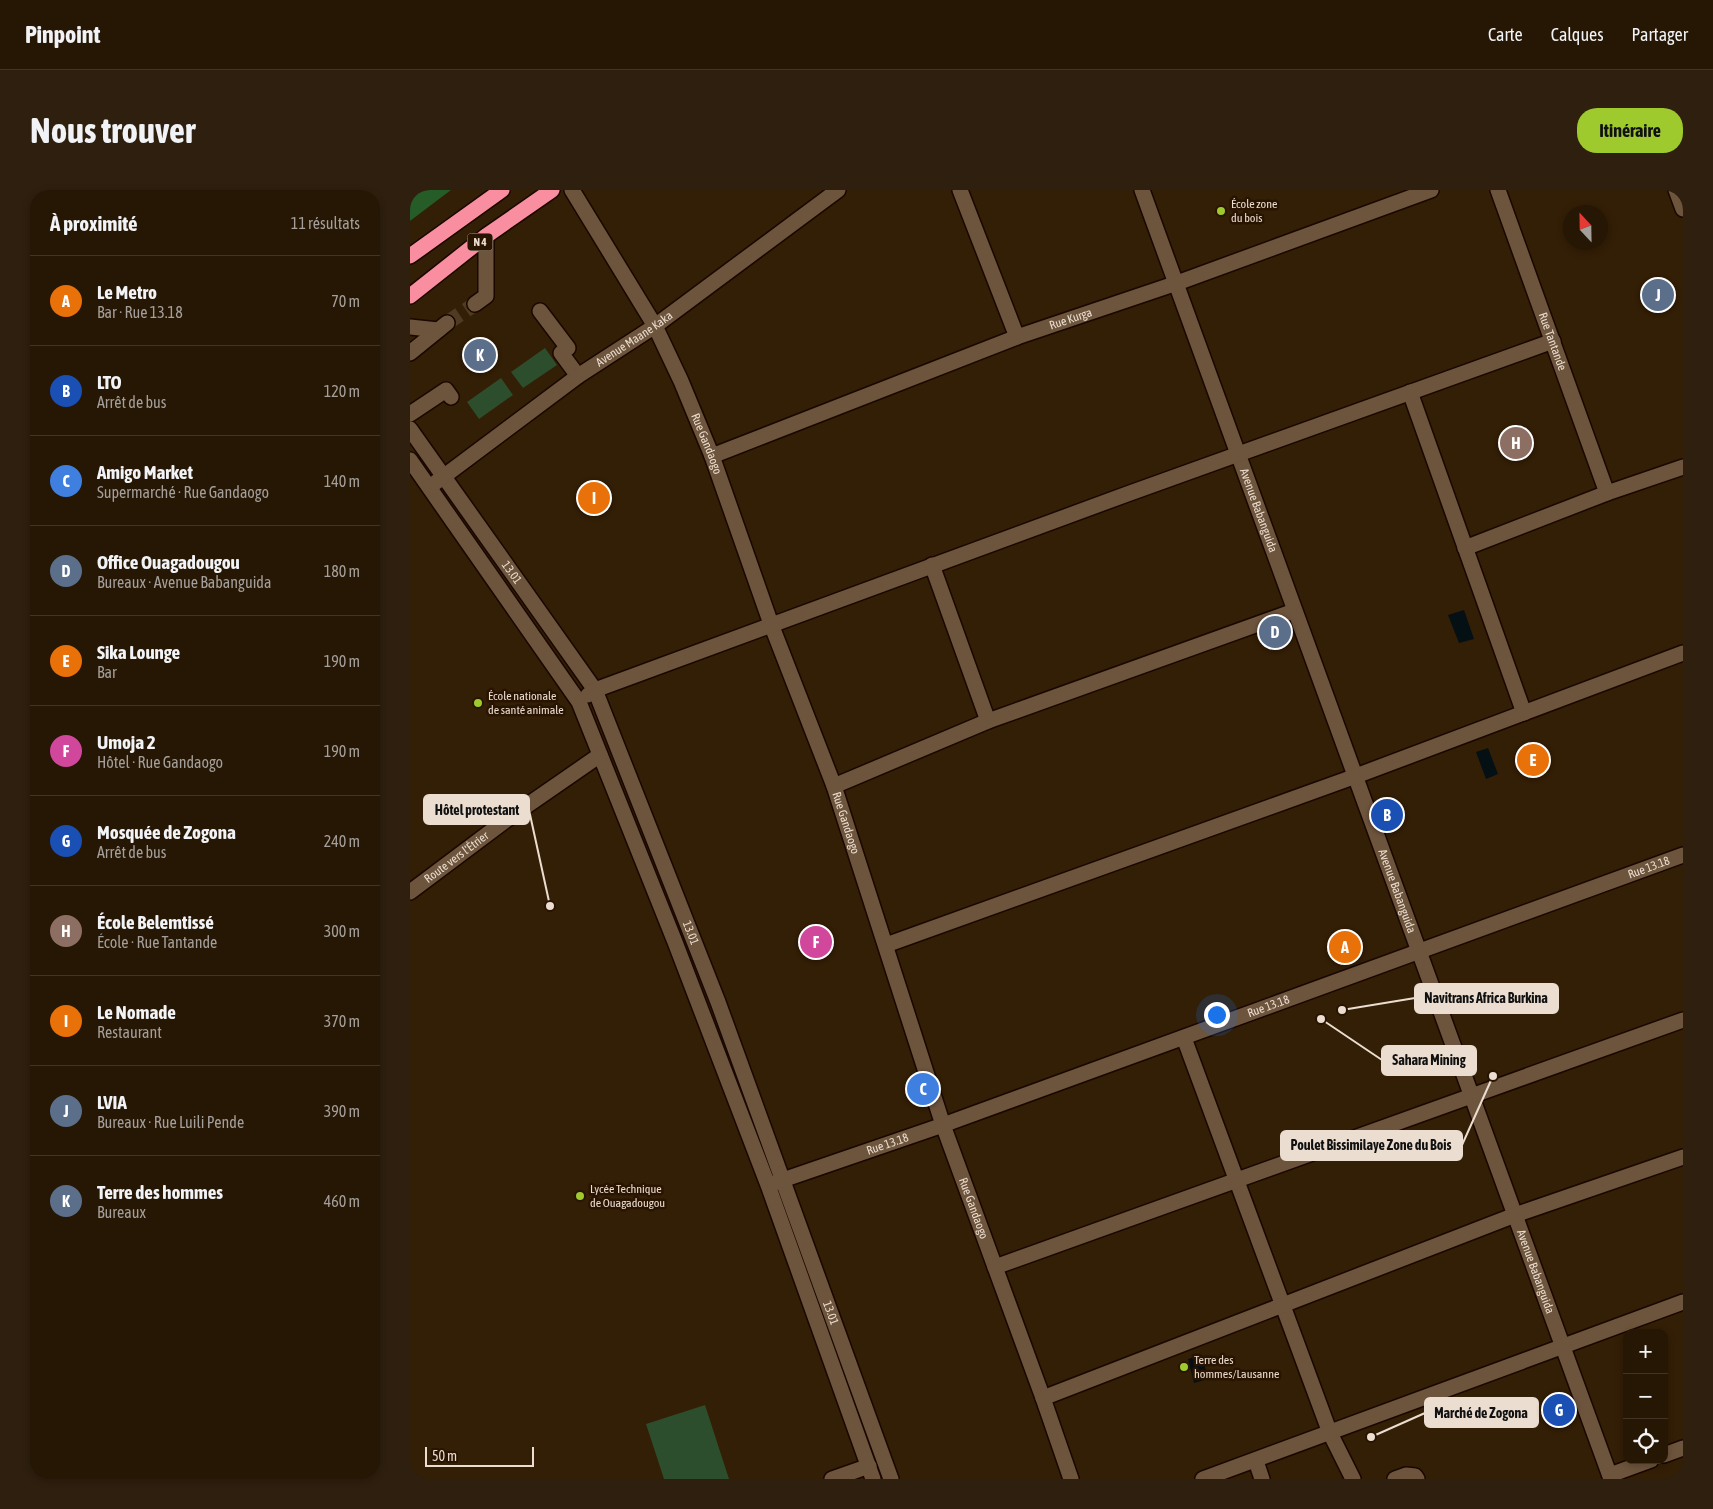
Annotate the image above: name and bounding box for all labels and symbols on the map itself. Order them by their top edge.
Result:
place label: École zone du bois [1231,197,1277,225]
marker: École zone du bois [1215,205,1227,217]
north arrow [1563,205,1608,250]
road number: N 4 [468,234,492,251]
pin: J [1642,276,1674,314]
street label: Rue Kurga [1047,305,1094,333]
street label: Avenue Maane Kaka [593,308,675,369]
street label: Rue Tantande [1536,311,1569,372]
pin: K [464,336,496,374]
street label: Rue Gandaogo [688,411,725,476]
pin: H [1500,424,1532,462]
street label: Avenue Babanguida [1237,467,1280,554]
pin: I [578,479,610,517]
street label: 13.01 [499,558,525,587]
pin: D [1259,613,1291,651]
place label: École nationale de santé animale [488,689,564,717]
marker: École nationale de santé animale [472,697,484,709]
pin: E [1517,741,1549,779]
street label: Rue Gandaogo [829,790,862,856]
callout: Hôtel protestant [424,795,529,824]
pin: B [1371,796,1403,834]
text: Hôtel protestant [435,802,519,818]
street label: Route vers l'Étrier [422,828,492,886]
street label: Avenue Babanguida [1375,847,1419,935]
street label: Rue 13.18 [1626,853,1672,882]
street label: 13.01 [680,919,702,947]
pin: F [800,923,832,961]
pin: A [1329,928,1361,966]
callout: Navitrans Africa Burkina [1415,984,1558,1013]
text: Navitrans Africa Burkina [1424,990,1548,1006]
street label: Rue 13.18 [1245,992,1292,1020]
your location [1204,1002,1230,1028]
callout: Sahara Mining [1382,1046,1476,1075]
text: Sahara Mining [1392,1052,1467,1068]
pin: C [907,1070,939,1108]
street label: Rue 13.18 [865,1130,911,1158]
callout: Poulet Bissimilaye Zone du Bois [1281,1131,1462,1160]
text: Poulet Bissimilaye Zone du Bois [1291,1137,1452,1153]
street label: Rue Gandaogo [956,1176,991,1241]
place label: Lycée Technique de Ouagadougou [590,1182,665,1210]
marker: Lycée Technique de Ouagadougou [574,1190,586,1202]
street label: Avenue Babanguida [1514,1228,1557,1316]
street label: 13.01 [820,1299,842,1327]
place label: Terre des hommes/Lausanne [1194,1353,1279,1381]
marker: Terre des hommes/Lausanne [1178,1361,1190,1373]
pin: G [1543,1391,1575,1429]
callout: Marché de Zogona [1425,1398,1538,1427]
text: Marché de Zogona [1434,1405,1528,1421]
scale bar [425,1444,534,1467]

